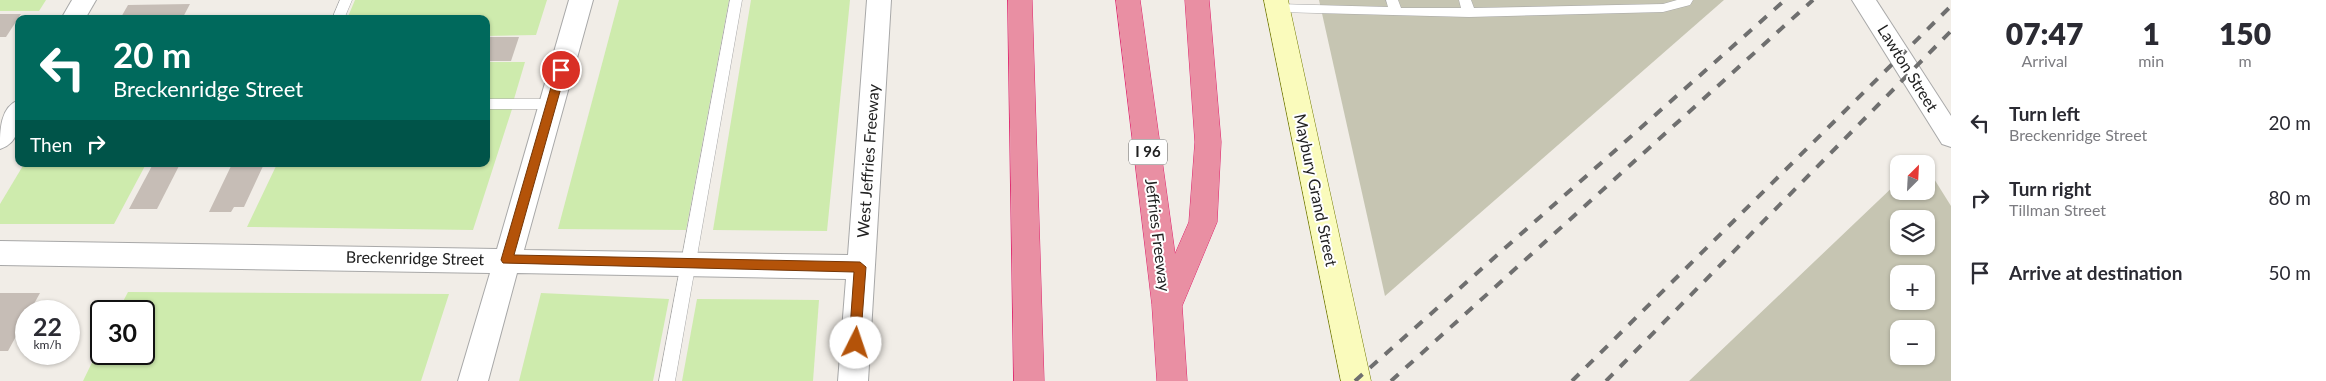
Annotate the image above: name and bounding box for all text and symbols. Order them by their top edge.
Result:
text: 07:47 [2006,15,2083,51]
text: 1 [2142,15,2160,51]
text: 150 [2219,15,2271,51]
street label: Lawton Street [1874,21,1943,115]
text: 20 m [113,33,191,75]
icon: left [30,35,95,100]
pin [540,49,582,91]
text: Arrival [2022,51,2068,70]
text: min [2138,51,2164,70]
text: m [2238,51,2252,70]
icon: arrive [547,56,575,84]
text: Breckenridge Street [113,75,303,102]
street label: West Jeffries Freeway [853,83,882,239]
text: Turn left [2009,102,2080,125]
icon: left [1966,109,1994,137]
text: 20 m [2268,111,2311,134]
street label: Maybury Grand Street [1291,112,1342,268]
text: Breckenridge Street [2009,125,2147,144]
icon: right [82,130,110,158]
text: Then [30,133,72,156]
road number: I 96 [1129,140,1167,164]
north arrow [1890,155,1935,200]
map controls [1890,155,1935,365]
street label: Jeffries Freeway [1142,177,1175,293]
text: Turn right [2009,177,2091,200]
icon: right [1966,184,1994,212]
text: 80 m [2268,186,2311,209]
text: Tillman Street [2009,200,2106,219]
button: layers [1890,210,1935,255]
street label: Breckenridge Street [346,247,485,268]
icon: arrive [1966,259,1994,287]
text: Arrive at destination [2009,261,2182,284]
text: 50 m [2268,261,2311,284]
button: + [1890,265,1935,310]
speed limit sign: 30 [90,300,155,365]
text: 22 [33,311,62,341]
position arrow [829,316,881,368]
button: − [1890,320,1935,365]
text: km/h [33,337,62,352]

